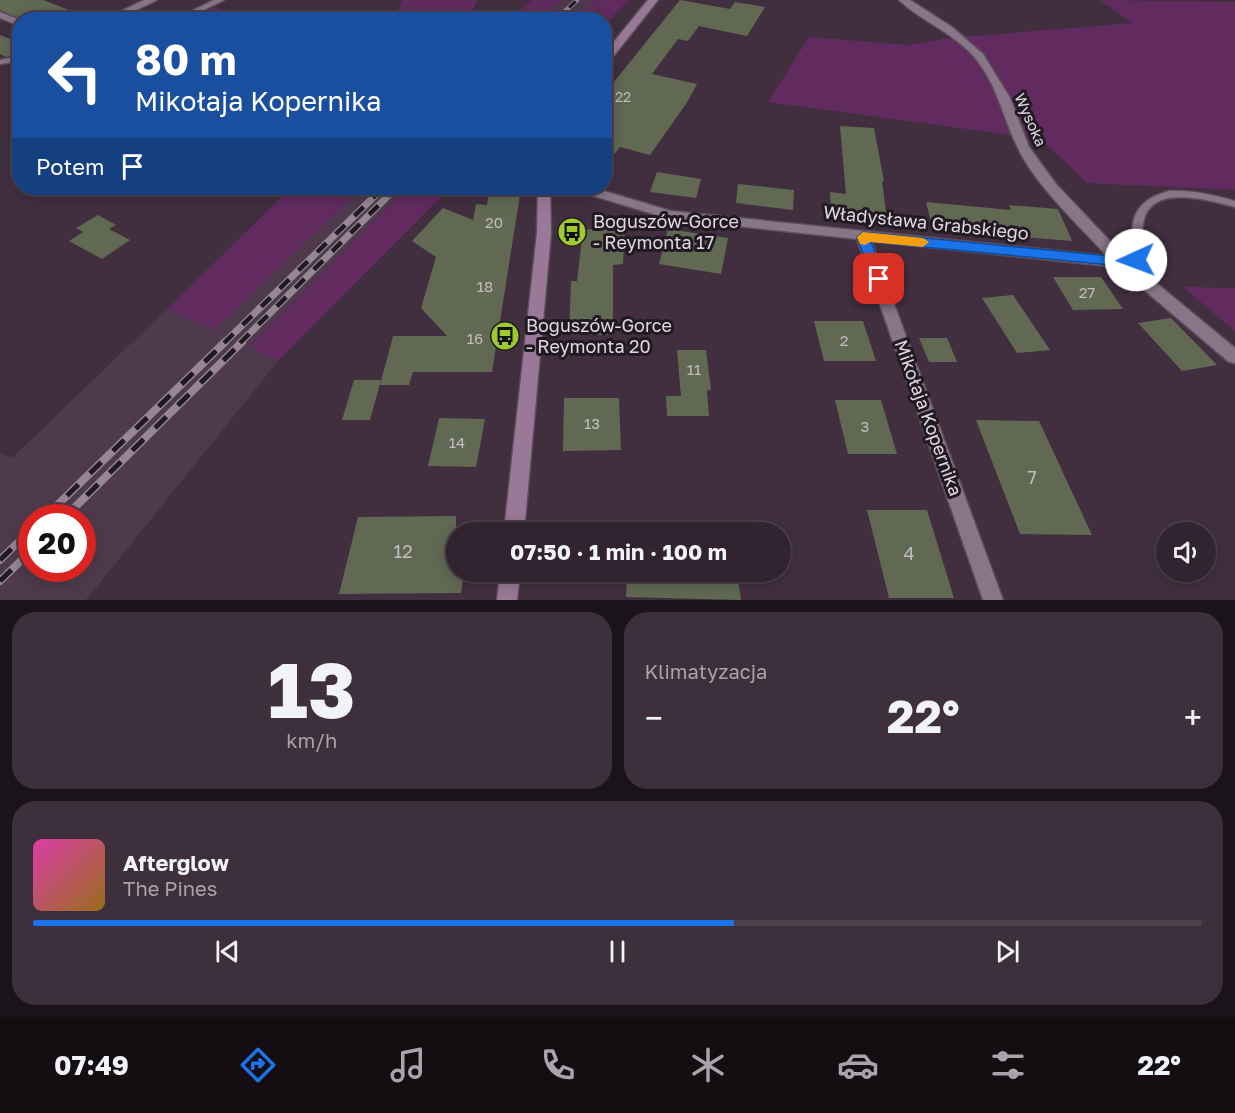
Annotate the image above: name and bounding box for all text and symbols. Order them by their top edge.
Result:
text: 80 m [135,34,236,84]
icon: left [36,36,114,114]
text: Mikołaja Kopernika [135,85,381,117]
house number: 22 [615,88,631,105]
street label: Wysoka [1011,90,1051,149]
icon: arrive [116,150,149,183]
text: Potem [36,153,104,180]
street label: Władysława Grabskiego [822,200,1030,244]
place label: Boguszów-Gorce - Reymonta 17 [593,210,739,253]
house number: 20 [485,213,503,231]
bus stop icon: Boguszów-Gorce - Reymonta 17 [556,216,588,248]
position arrow [1104,228,1168,292]
pin [853,253,904,304]
icon: arrive [862,262,895,295]
house number: 18 [477,277,493,295]
house number: 27 [1079,283,1095,301]
place label: Boguszów-Gorce - Reymonta 20 [526,314,672,357]
bus stop icon: Boguszów-Gorce - Reymonta 20 [489,320,521,352]
house number: 16 [467,329,483,347]
house number: 2 [840,331,848,349]
street label: Mikołaja Kopernika [891,337,967,499]
house number: 11 [687,360,701,378]
house number: 13 [584,414,600,432]
house number: 3 [861,417,869,435]
house number: 14 [449,433,465,451]
house number: 7 [1027,466,1037,488]
speed limit sign: 20 [18,504,96,582]
map controls [1156,522,1216,582]
button: sound [1156,522,1216,582]
text: 07:50 · 1 min · 100 m [510,538,727,565]
house number: 12 [393,540,413,562]
house number: 4 [904,542,915,564]
text: 13 [268,642,356,735]
text: Klimatyzacja [645,659,767,683]
text: 22° [887,689,959,743]
text: − [645,698,663,737]
text: + [1184,698,1202,737]
text: km/h [286,728,337,752]
text: Afterglow [123,849,229,876]
text: The Pines [123,876,217,900]
icon: previous [211,935,244,968]
icon: pause [601,935,634,968]
icon: next [991,935,1024,968]
icon: directions [237,1044,279,1086]
icon: music [387,1044,429,1086]
icon: phone [537,1044,579,1086]
icon: climate [687,1044,729,1086]
icon: car [837,1044,879,1086]
icon: filters [987,1044,1029,1086]
text: 07:49 [54,1049,129,1081]
text: 22° [1137,1049,1181,1081]

